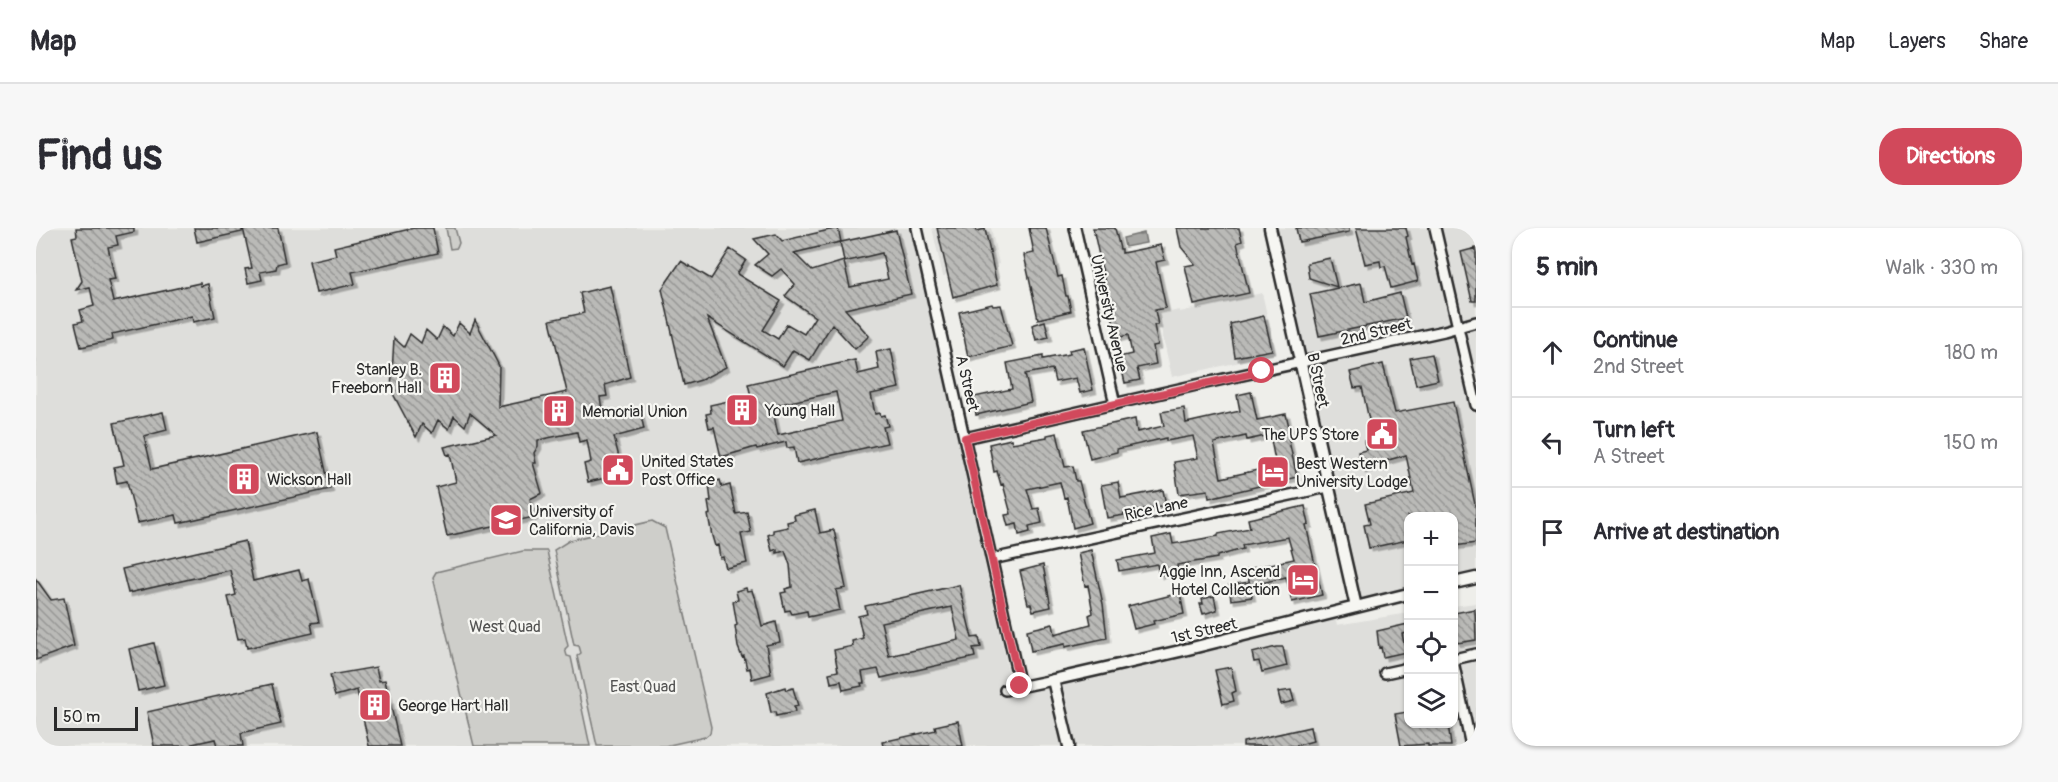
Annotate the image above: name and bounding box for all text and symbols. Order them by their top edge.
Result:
text: Map [30,24,76,59]
text: Map [1820,28,1855,55]
text: Layers [1888,28,1946,55]
text: Share [1979,28,2028,55]
button: Directions [1879,128,2022,185]
text: Find us [36,130,162,182]
text: 5 min [1536,251,1598,283]
street label: University Avenue [1086,253,1132,374]
text: Walk · 330 m [1885,255,1998,280]
street label: 2nd Street [1339,314,1414,350]
text: Continue [1593,326,1677,354]
icon: ahead [1536,336,1569,369]
text: 180 m [1944,340,1998,365]
street label: B Street [1302,351,1334,410]
street label: A Street [951,353,983,414]
text: 2nd Street [1593,354,1684,379]
route start [1248,357,1274,383]
place label: Stanley B. Freeborn Hall [331,360,422,398]
building icon: Stanley B. Freeborn Hall [427,360,463,396]
building icon: Young Hall [724,392,760,428]
building icon: Memorial Union [541,393,577,429]
place label: Young Hall [764,401,835,421]
place label: Memorial Union [582,402,687,422]
public building icon: The UPS Store [1364,416,1400,452]
text: Turn left [1593,416,1675,444]
place label: The UPS Store [1261,425,1359,445]
icon: left [1536,426,1569,459]
text: 150 m [1944,430,1998,455]
text: A Street [1593,444,1665,469]
public building icon: United States Post Office [600,452,636,488]
place label: United States Post Office [641,452,733,490]
hotel icon: Best Western University Lodge [1255,454,1291,490]
place label: Best Western University Lodge [1296,454,1408,492]
building icon: Wickson Hall [226,461,262,497]
place label: Wickson Hall [267,470,352,490]
street label: Rice Lane [1123,492,1190,525]
school or university icon: University of California, Davis [488,502,524,538]
place label: University of California, Davis [529,502,634,540]
map controls [1404,512,1458,728]
button: + [1404,512,1458,566]
icon: arrive [1536,516,1569,549]
text: Arrive at destination [1593,518,1779,546]
place label: Aggie Inn, Ascend Hotel Collection [1159,562,1280,600]
hotel icon: Aggie Inn, Ascend Hotel Collection [1285,562,1321,598]
button: − [1404,566,1458,620]
street label: 1st Street [1169,614,1240,648]
park label: West Quad [469,617,541,637]
button: locate [1404,620,1458,674]
route end [1006,672,1032,698]
button: layers [1404,674,1458,728]
park label: East Quad [610,677,676,697]
building icon: George Hart Hall [357,687,393,723]
place label: George Hart Hall [398,696,509,716]
scale bar [54,704,138,732]
text: 50 m [63,707,100,727]

